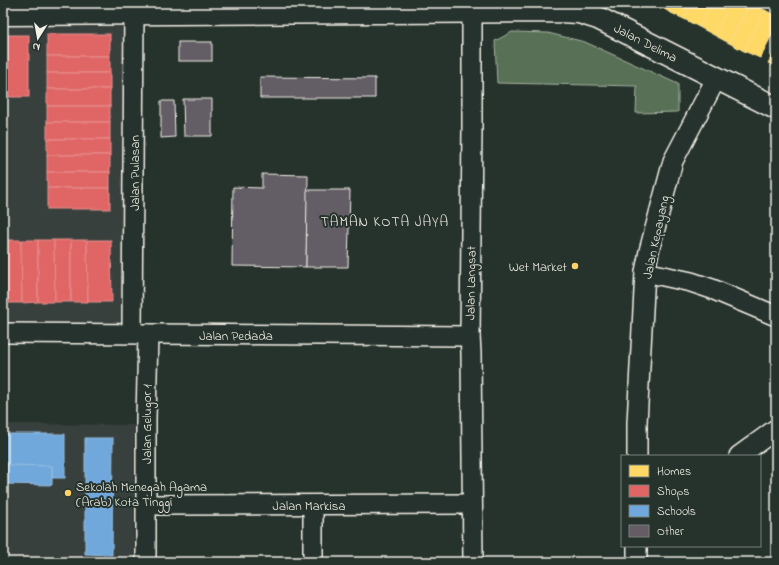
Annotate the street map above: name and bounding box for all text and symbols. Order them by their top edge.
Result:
north arrow [18,18,58,58]
street label: Jalan Delima [610,19,680,68]
text: N [31,38,41,55]
street label: Jalan Pulasan [126,135,145,211]
street label: Jalan Kepayang [638,194,676,281]
district label: TAMAN KOTA JAYA [321,212,449,233]
street label: Jalan Langsat [461,245,483,320]
place label: Wet Market [509,258,568,277]
marker: Wet Market [570,261,580,271]
street label: Jalan Pedada [199,327,273,346]
street label: Jalan Gelugor 1 [138,384,158,464]
legend [621,455,761,547]
text: Homes [657,463,691,481]
place label: Sekolah Menegah Agama (Arab) Kota Tinggi [76,478,207,513]
text: Shops [657,483,689,501]
marker: Sekolah Menegah Agama (Arab) Kota Tinggi [63,488,73,498]
street label: Jalan Markisa [273,497,345,516]
text: Schools [657,503,696,521]
text: Other [657,523,684,541]

